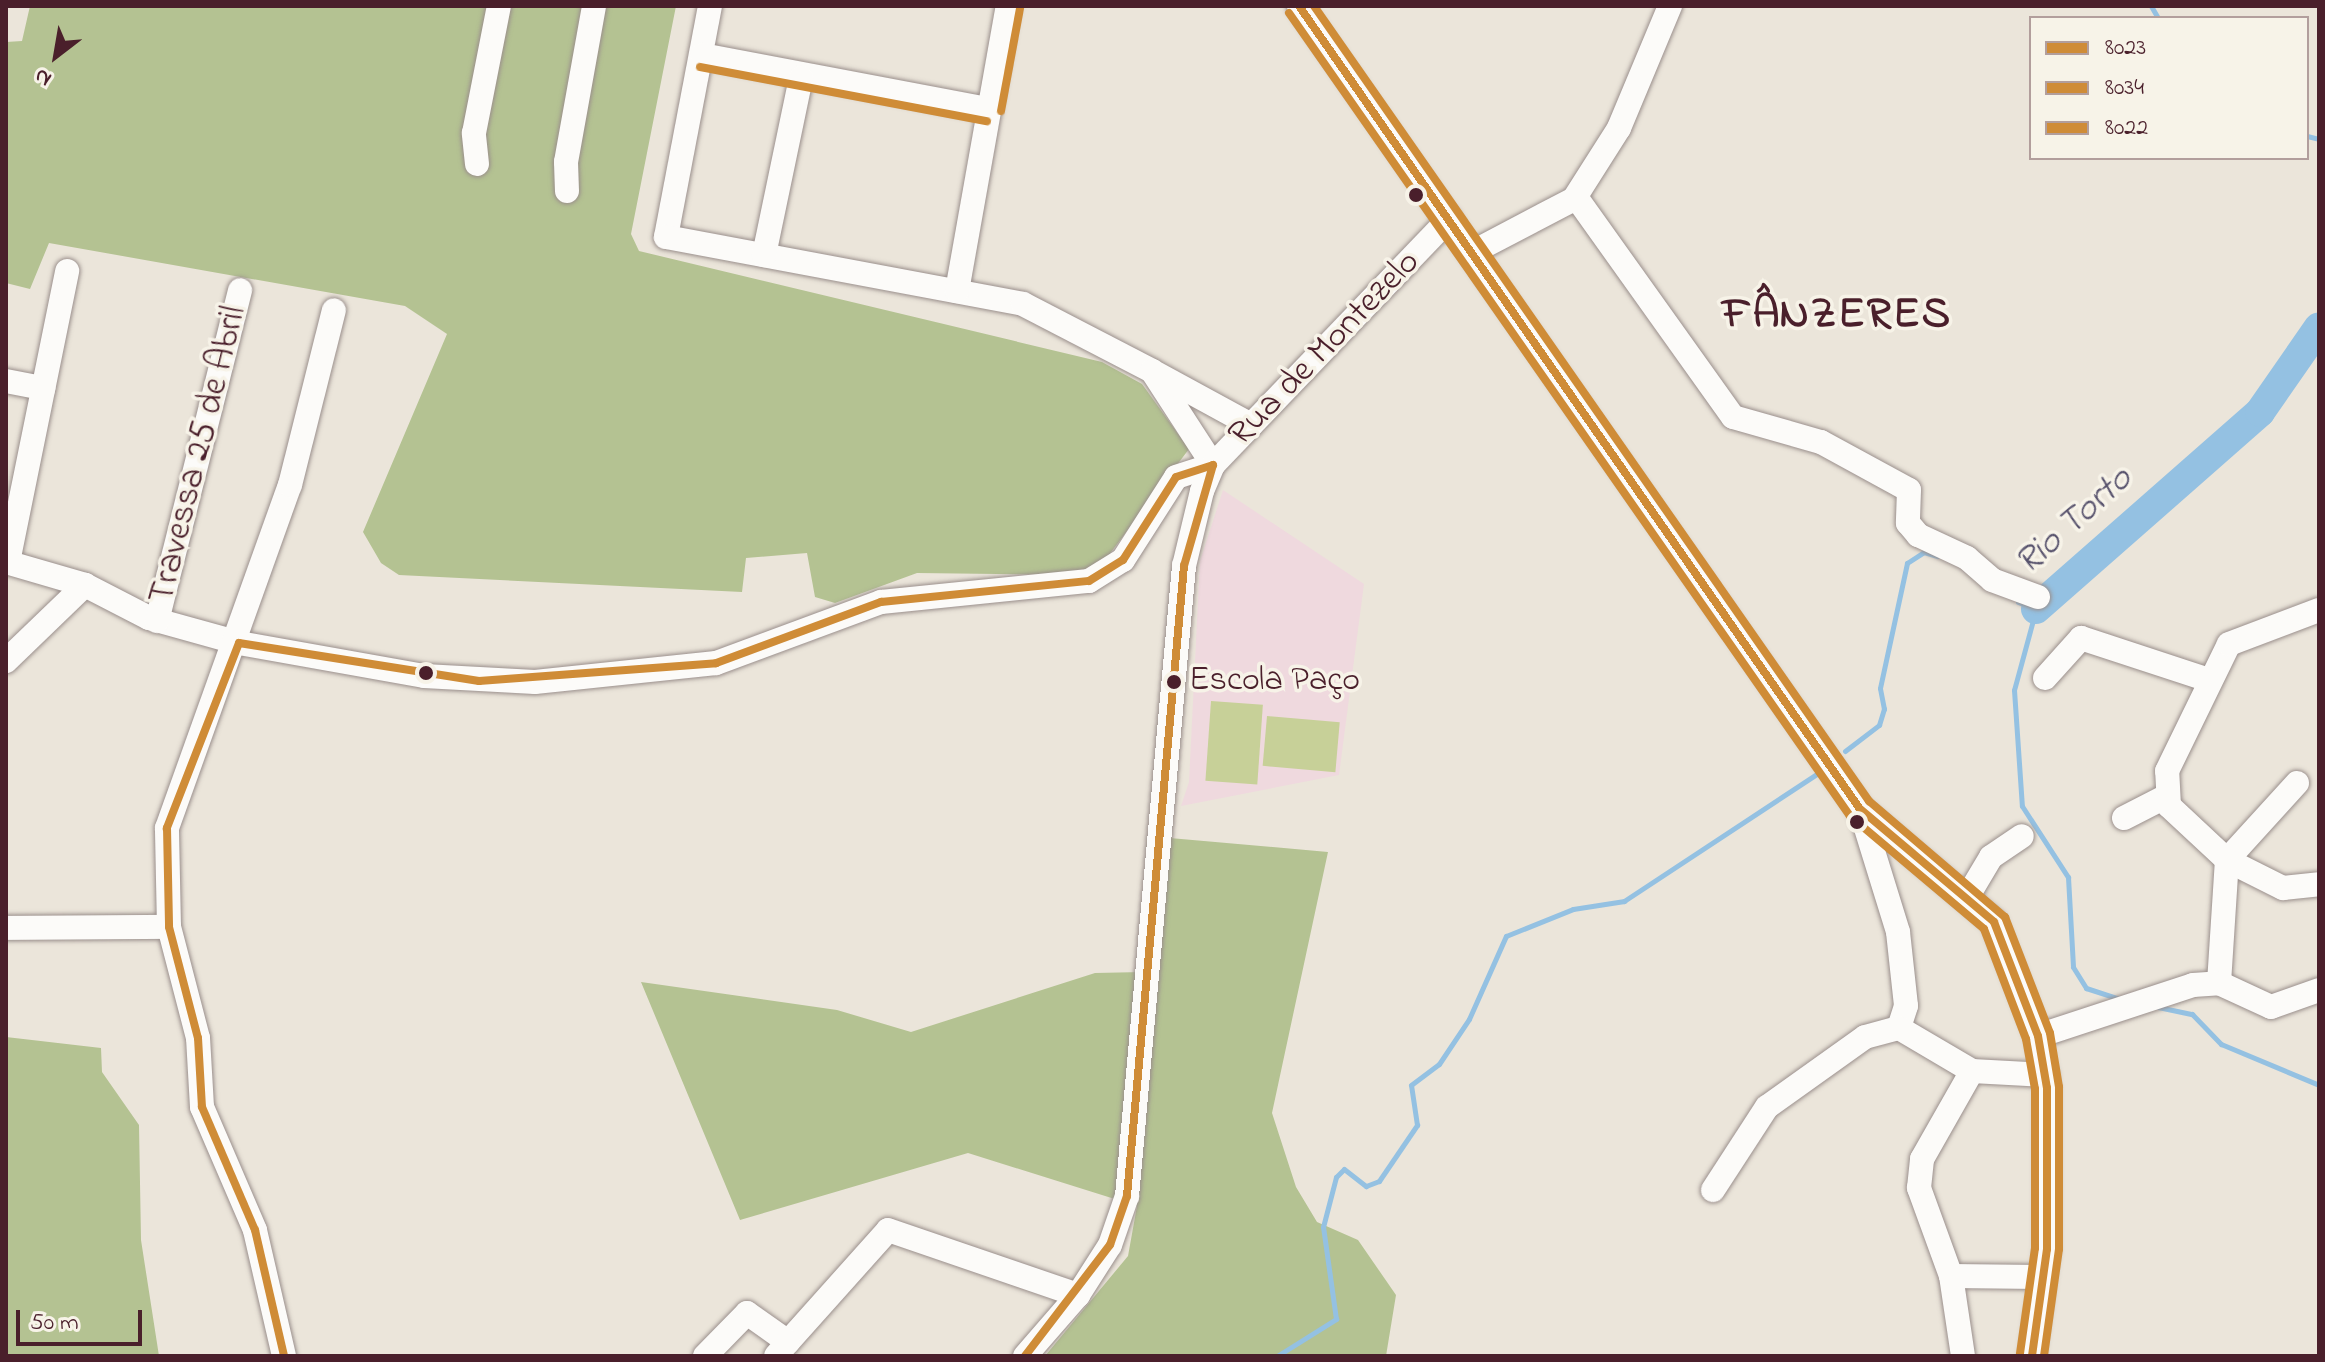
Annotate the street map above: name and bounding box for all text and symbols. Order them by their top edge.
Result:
north arrow [16,16,96,96]
legend [2029,16,2309,160]
text: 8023 [2105,31,2146,66]
text: N [29,59,58,94]
text: 8034 [2105,71,2144,106]
text: 8022 [2105,111,2148,146]
unlabelled marker [1408,187,1424,203]
street label: Rua de Montezelo [1220,242,1430,456]
district label: FÂNZERES [1722,289,1952,341]
street label: Travessa 25 de Abril [141,302,257,608]
water label: Rio Torto [2007,458,2143,586]
place label: Escola Paço [1189,662,1360,702]
unlabelled marker [418,665,434,681]
marker: Escola Paço [1166,674,1182,690]
unlabelled marker [1849,814,1865,830]
scale bar [20,1294,146,1344]
text: 50 m [30,1306,79,1341]

